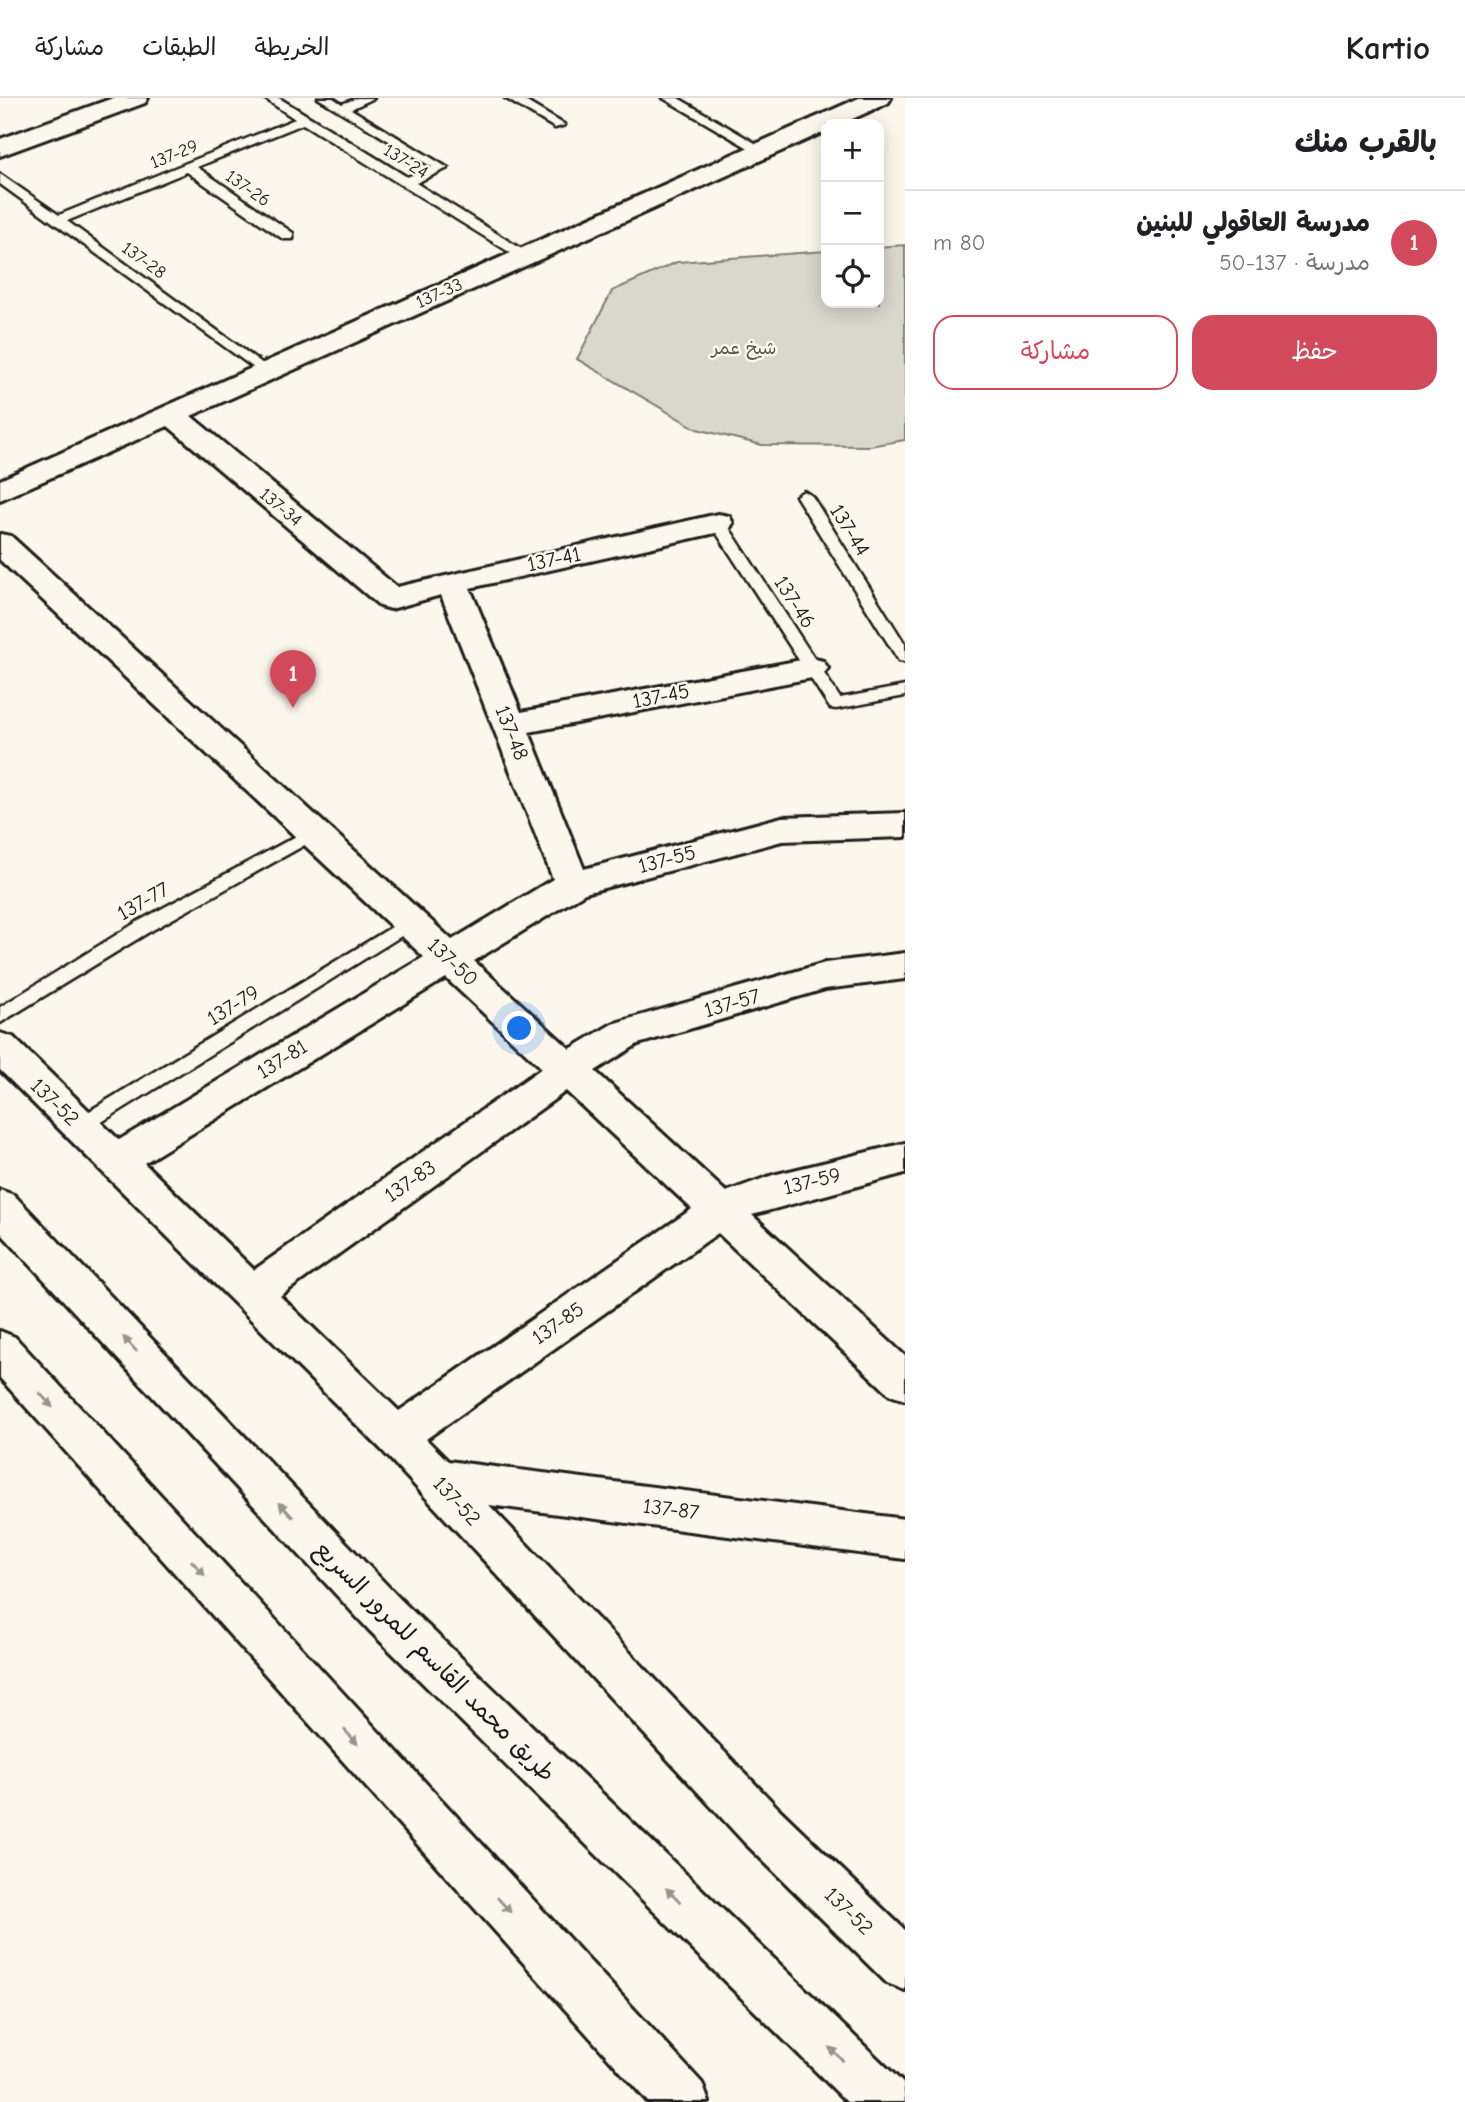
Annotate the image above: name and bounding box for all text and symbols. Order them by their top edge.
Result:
text: Kartio [1345,29,1430,67]
text: مشاركة [35,33,104,61]
text: الطبقات [142,33,217,61]
text: الخريطة [255,33,329,61]
map controls [821,119,884,308]
button: + [821,119,884,182]
text: بالقرب منك [1295,125,1437,160]
street label: 137-29 [147,135,201,173]
street label: 137-24 [380,140,432,183]
street label: 137-26 [221,166,274,211]
button: − [821,182,884,245]
text: مدرسة العاقولي للبنين [1136,208,1370,238]
text: 80 m [933,229,986,256]
text: 1 [1409,229,1419,256]
street label: 137-28 [118,237,170,283]
button: locate [821,245,884,308]
text: مدرسة · 137-50 [1219,249,1370,276]
street label: 137-33 [413,274,466,313]
button: مشاركة [933,315,1178,390]
button: حفظ [1192,315,1437,390]
park label: شيخ عمر [710,338,776,360]
street label: 137-34 [255,484,306,531]
street label: 137-44 [825,500,875,560]
street label: 137-41 [525,542,583,576]
street label: 137-46 [769,571,821,633]
pin: 1 [270,650,316,708]
street label: 137-45 [631,679,691,713]
street label: 137-48 [490,702,534,764]
street label: 137-55 [636,840,698,878]
street label: 137-77 [113,877,173,925]
street label: 137-50 [423,933,483,991]
street label: 137-79 [203,980,263,1030]
street label: 137-57 [701,984,763,1022]
your location [502,1011,536,1045]
street label: 137-81 [252,1034,312,1084]
street label: 137-52 [26,1073,84,1131]
street label: 137-83 [380,1155,440,1207]
street label: 137-59 [781,1162,843,1200]
street label: 137-85 [527,1297,589,1349]
one-way arrow [123,1336,139,1353]
one-way arrow [38,1391,54,1409]
street label: 137-52 [428,1472,486,1530]
street label: 137-87 [642,1494,701,1524]
one-way arrow [279,1502,295,1519]
street label: طريق محمد القاسم للمرور السريع [306,1535,561,1790]
one-way arrow [190,1560,206,1577]
one-way arrow [343,1728,359,1745]
street label: 137-52 [820,1882,878,1940]
one-way arrow [665,1888,682,1904]
one-way arrow [496,1896,512,1913]
one-way arrow [827,2046,844,2063]

